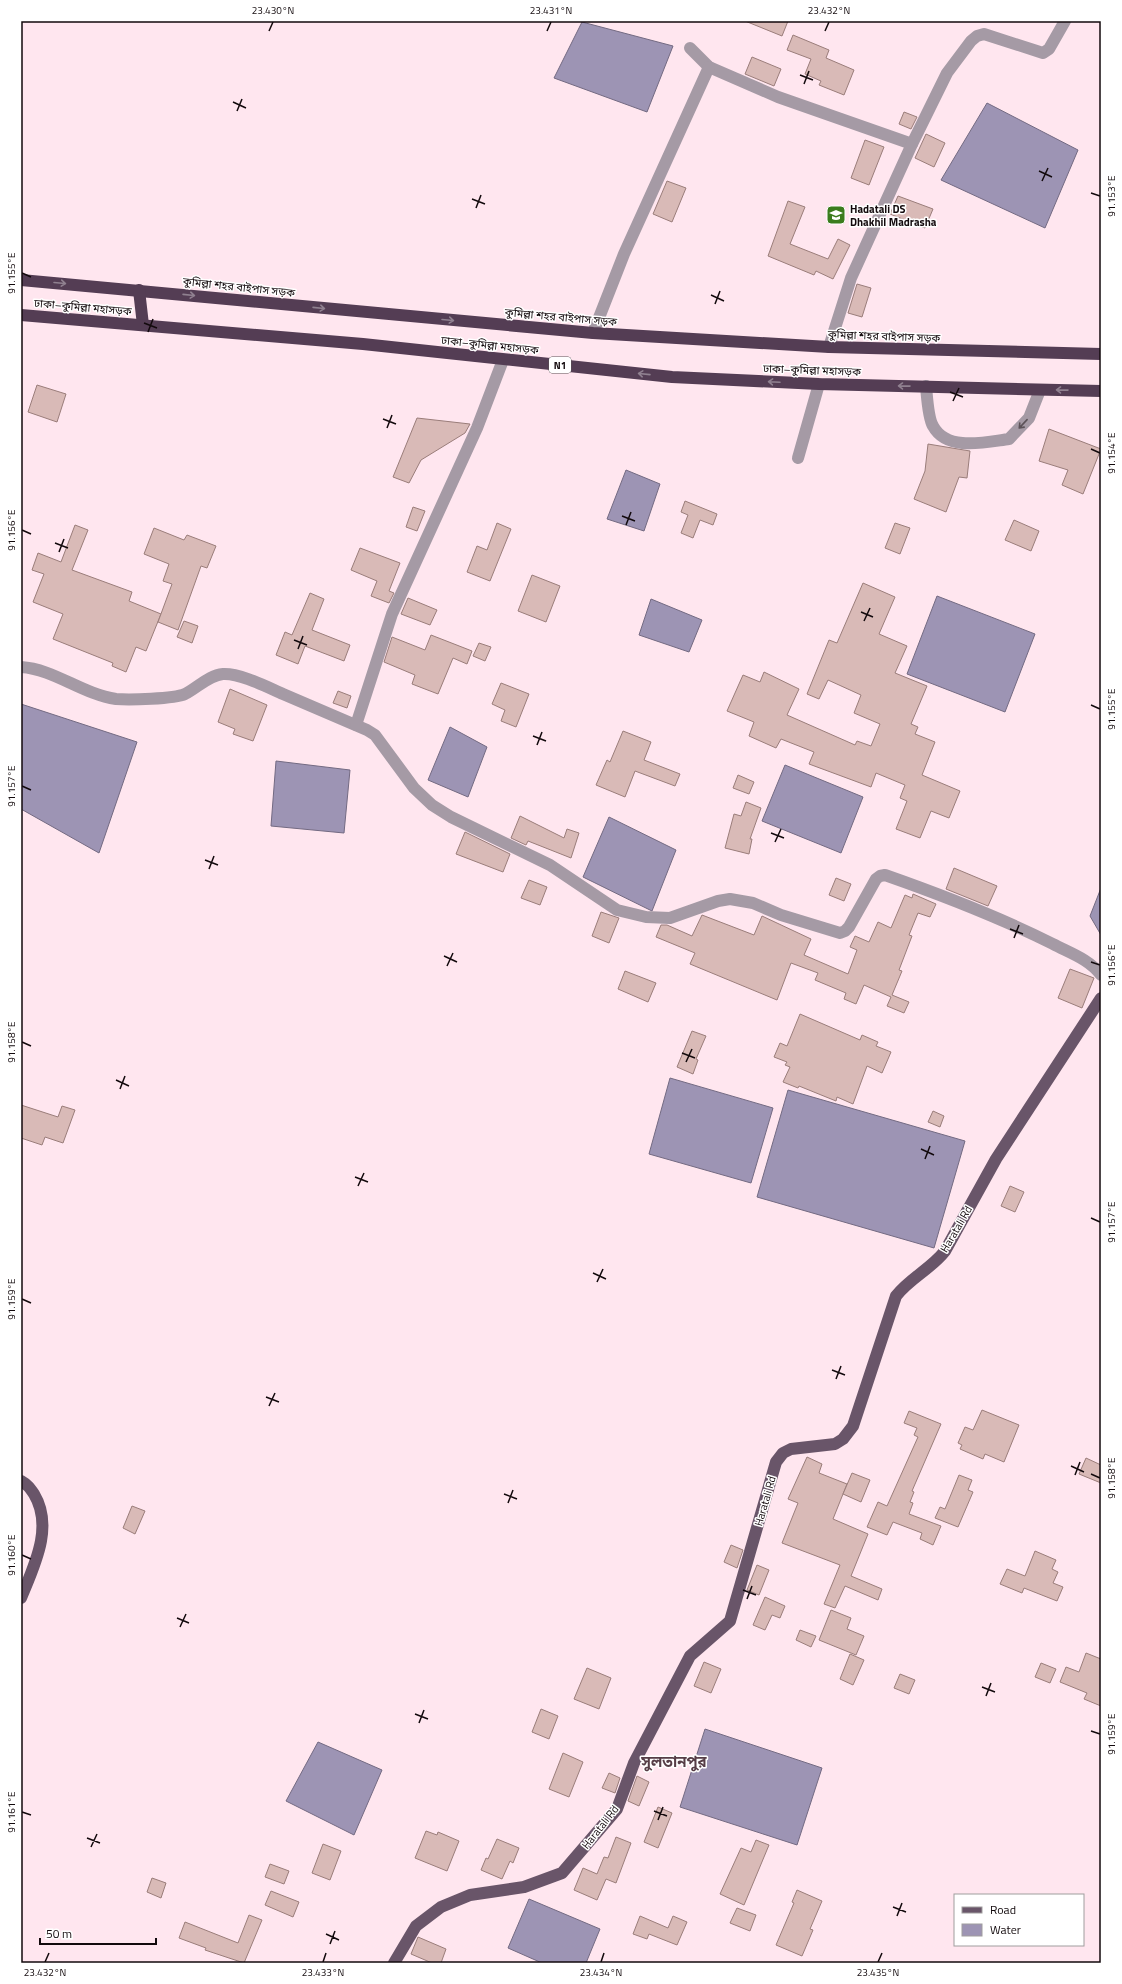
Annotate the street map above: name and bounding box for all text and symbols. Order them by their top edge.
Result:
text: 23.430°N [252,3,294,18]
text: 23.431°N [530,3,572,18]
text: 23.432°N [808,3,850,18]
text: 91.153°E [1104,175,1119,217]
place label: Hadatali DS Dhakhil Madrasha [850,201,937,230]
school or university icon: Hadatali DS Dhakhil Madrasha [825,204,847,226]
text: 91.155°E [4,252,19,294]
street label: কুমিল্লা শহর বাইপাস সড়ক [181,273,296,301]
one-way arrow [53,280,66,287]
one-way arrow [182,291,195,298]
street label: ঢাকা–কুমিল্লা মহাসড়ক [32,295,133,319]
one-way arrow [312,304,325,311]
street label: কুমিল্লা শহর বাইপাস সড়ক [503,304,618,330]
one-way arrow [441,316,454,324]
street label: কুমিল্লা শহর বাইপাস সড়ক [826,326,941,346]
street label: ঢাকা–কুমিল্লা মহাসড়ক [439,332,540,358]
road number: N1 [549,357,571,373]
street label: ঢাকা–কুমিল্লা মহাসড়ক [762,360,861,380]
one-way arrow [638,370,651,377]
one-way arrow [768,378,781,386]
one-way arrow [898,382,911,390]
one-way arrow [1056,386,1069,394]
one-way arrow [1018,419,1028,429]
text: 91.154°E [1104,432,1119,474]
text: 91.156°E [4,509,19,551]
text: 91.155°E [1104,688,1119,730]
text: 91.157°E [4,765,19,807]
text: 91.156°E [1104,944,1119,986]
text: 91.158°E [4,1021,19,1063]
text: 91.157°E [1104,1201,1119,1243]
street label: Haratali Rd [936,1203,976,1255]
text: 91.159°E [4,1278,19,1320]
text: 91.158°E [1104,1457,1119,1499]
street label: Haratali Rd [750,1474,780,1528]
text: 91.160°E [4,1534,19,1576]
text: 91.159°E [1104,1713,1119,1755]
district label: সুলতানপুর [640,1750,708,1773]
text: 91.161°E [4,1791,19,1833]
street label: Haratali Rd [578,1802,622,1852]
legend [954,1894,1084,1946]
text: Road [990,1900,1016,1919]
scale bar [40,1920,156,1946]
text: Water [990,1920,1021,1939]
text: 50 m [46,1924,72,1943]
text: 23.432°N [24,1965,66,1980]
text: 23.433°N [302,1965,344,1980]
text: 23.434°N [580,1965,622,1980]
text: 23.435°N [857,1965,899,1980]

